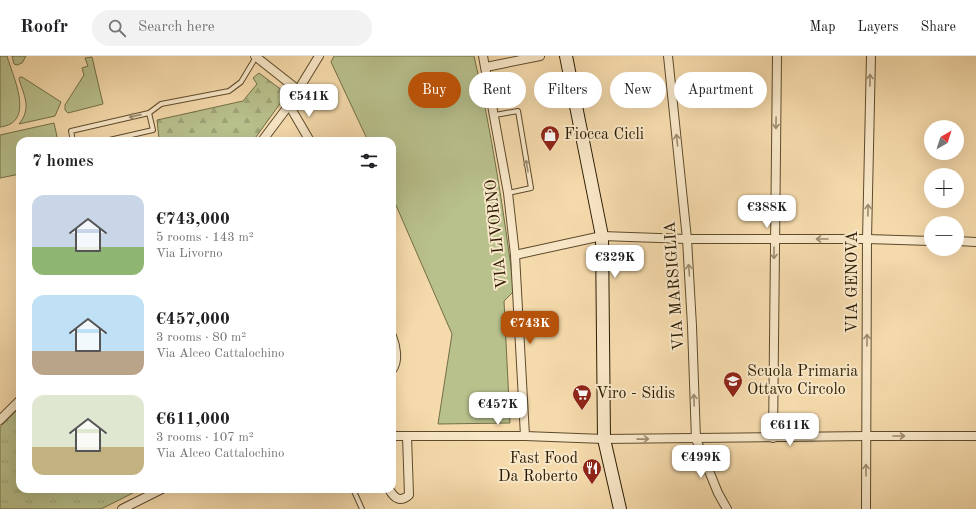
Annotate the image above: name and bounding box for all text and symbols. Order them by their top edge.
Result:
search box [92,10,372,46]
icon: search [106,17,128,39]
text: Roofr [20,18,68,37]
text: Search here [138,20,215,35]
text: Map [810,20,836,34]
text: Layers [858,20,899,34]
text: Share [921,20,956,34]
chip: Buy [408,72,461,108]
chip: Rent [469,72,526,108]
chip: Filters [534,72,602,108]
chip: New [610,72,666,108]
chip: Apartment [674,72,767,108]
one-way arrow [866,74,874,87]
pin: €541K [281,84,337,118]
text: €541K [289,90,329,103]
one-way arrow [129,113,142,120]
one-way arrow [772,116,780,129]
north arrow [924,120,964,160]
map controls [924,120,964,256]
shop icon: Fiocca Cicli [539,124,561,152]
place label: Fiocca Cicli [564,127,644,143]
one-way arrow [673,134,680,147]
icon: filters [358,150,380,172]
text: 7 homes [32,153,94,170]
one-way arrow [523,160,531,173]
button: + [924,168,964,208]
street label: VIA LIVORNO [483,179,511,289]
pin: €388K [739,195,795,229]
text: €388K [747,201,787,214]
one-way arrow [864,204,871,217]
icon: home [64,211,112,259]
text: €743,000 [156,211,230,228]
button: − [924,216,964,256]
street label: VIA MARSIGLIA [663,221,687,351]
text: 5 rooms · 143 m² [156,231,254,244]
street label: VIA GENOVA [845,231,861,333]
one-way arrow [816,235,829,243]
pin: €329K [587,245,643,279]
one-way arrow [770,246,778,259]
text: Via Livorno [156,247,223,260]
text: €329K [595,251,635,264]
one-way arrow [685,264,692,277]
icon: home [64,311,112,359]
text: €457,000 [156,311,230,328]
pin: €743K [502,311,558,345]
text: €743K [510,317,550,330]
text: 3 rooms · 80 m² [156,331,246,344]
one-way arrow [863,334,871,347]
text: Via Alceo Cattalochino [156,347,285,360]
place label: Scuola Primaria Ottavo Circolo [747,364,858,398]
school or university icon: Scuola Primaria Ottavo Circolo [722,370,744,398]
supermarket icon: Viro - Sidis [571,383,593,411]
place label: Viro - Sidis [596,386,675,402]
pin: €457K [470,392,526,426]
one-way arrow [691,394,698,407]
text: €457K [478,398,518,411]
icon: home [64,411,112,459]
text: €611,000 [156,411,230,428]
pin: €611K [762,413,818,447]
text: €611K [770,419,810,432]
text: 3 rooms · 107 m² [156,431,254,444]
one-way arrow [892,432,905,440]
one-way arrow [636,435,649,443]
pin: €499K [673,445,729,479]
text: Via Alceo Cattalochino [156,447,285,460]
place label: Fast Food Da Roberto [498,451,578,485]
text: €499K [681,451,721,464]
restaurant icon: Fast Food Da Roberto [581,457,603,485]
one-way arrow [862,464,870,477]

